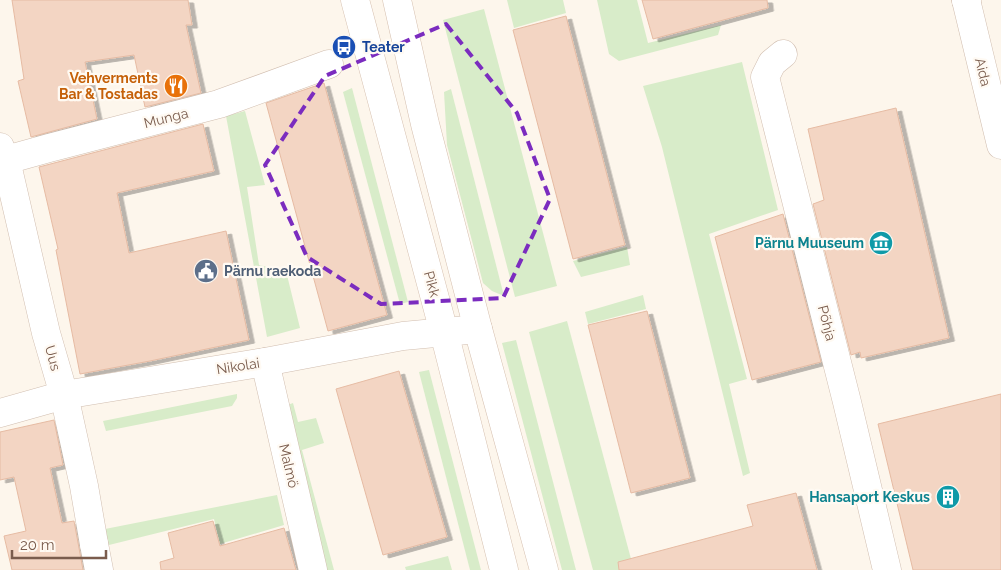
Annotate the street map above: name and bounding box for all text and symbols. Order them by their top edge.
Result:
bus stop icon: Teater [331,34,357,60]
place label: Teater [362,39,405,55]
street label: Aida [972,56,994,88]
place label: Vehverments Bar & Tostadas [59,70,158,102]
restaurant icon: Vehverments Bar & Tostadas [163,73,189,99]
street label: Munga [142,105,190,131]
museum icon: Pärnu Muuseum [868,230,894,256]
place label: Pärnu Muuseum [755,235,864,251]
public building icon: Pärnu raekoda [193,258,219,284]
place label: Pärnu raekoda [224,263,321,279]
street label: Pikk [421,269,443,299]
street label: Põhja [815,304,839,342]
street label: Uus [42,344,64,373]
street label: Nikolai [215,355,261,377]
street label: Malmö [276,442,302,490]
building icon: Hansaport Keskus [935,484,961,510]
place label: Hansaport Keskus [809,489,930,505]
scale bar [12,528,106,560]
text: 20 m [20,536,55,554]

